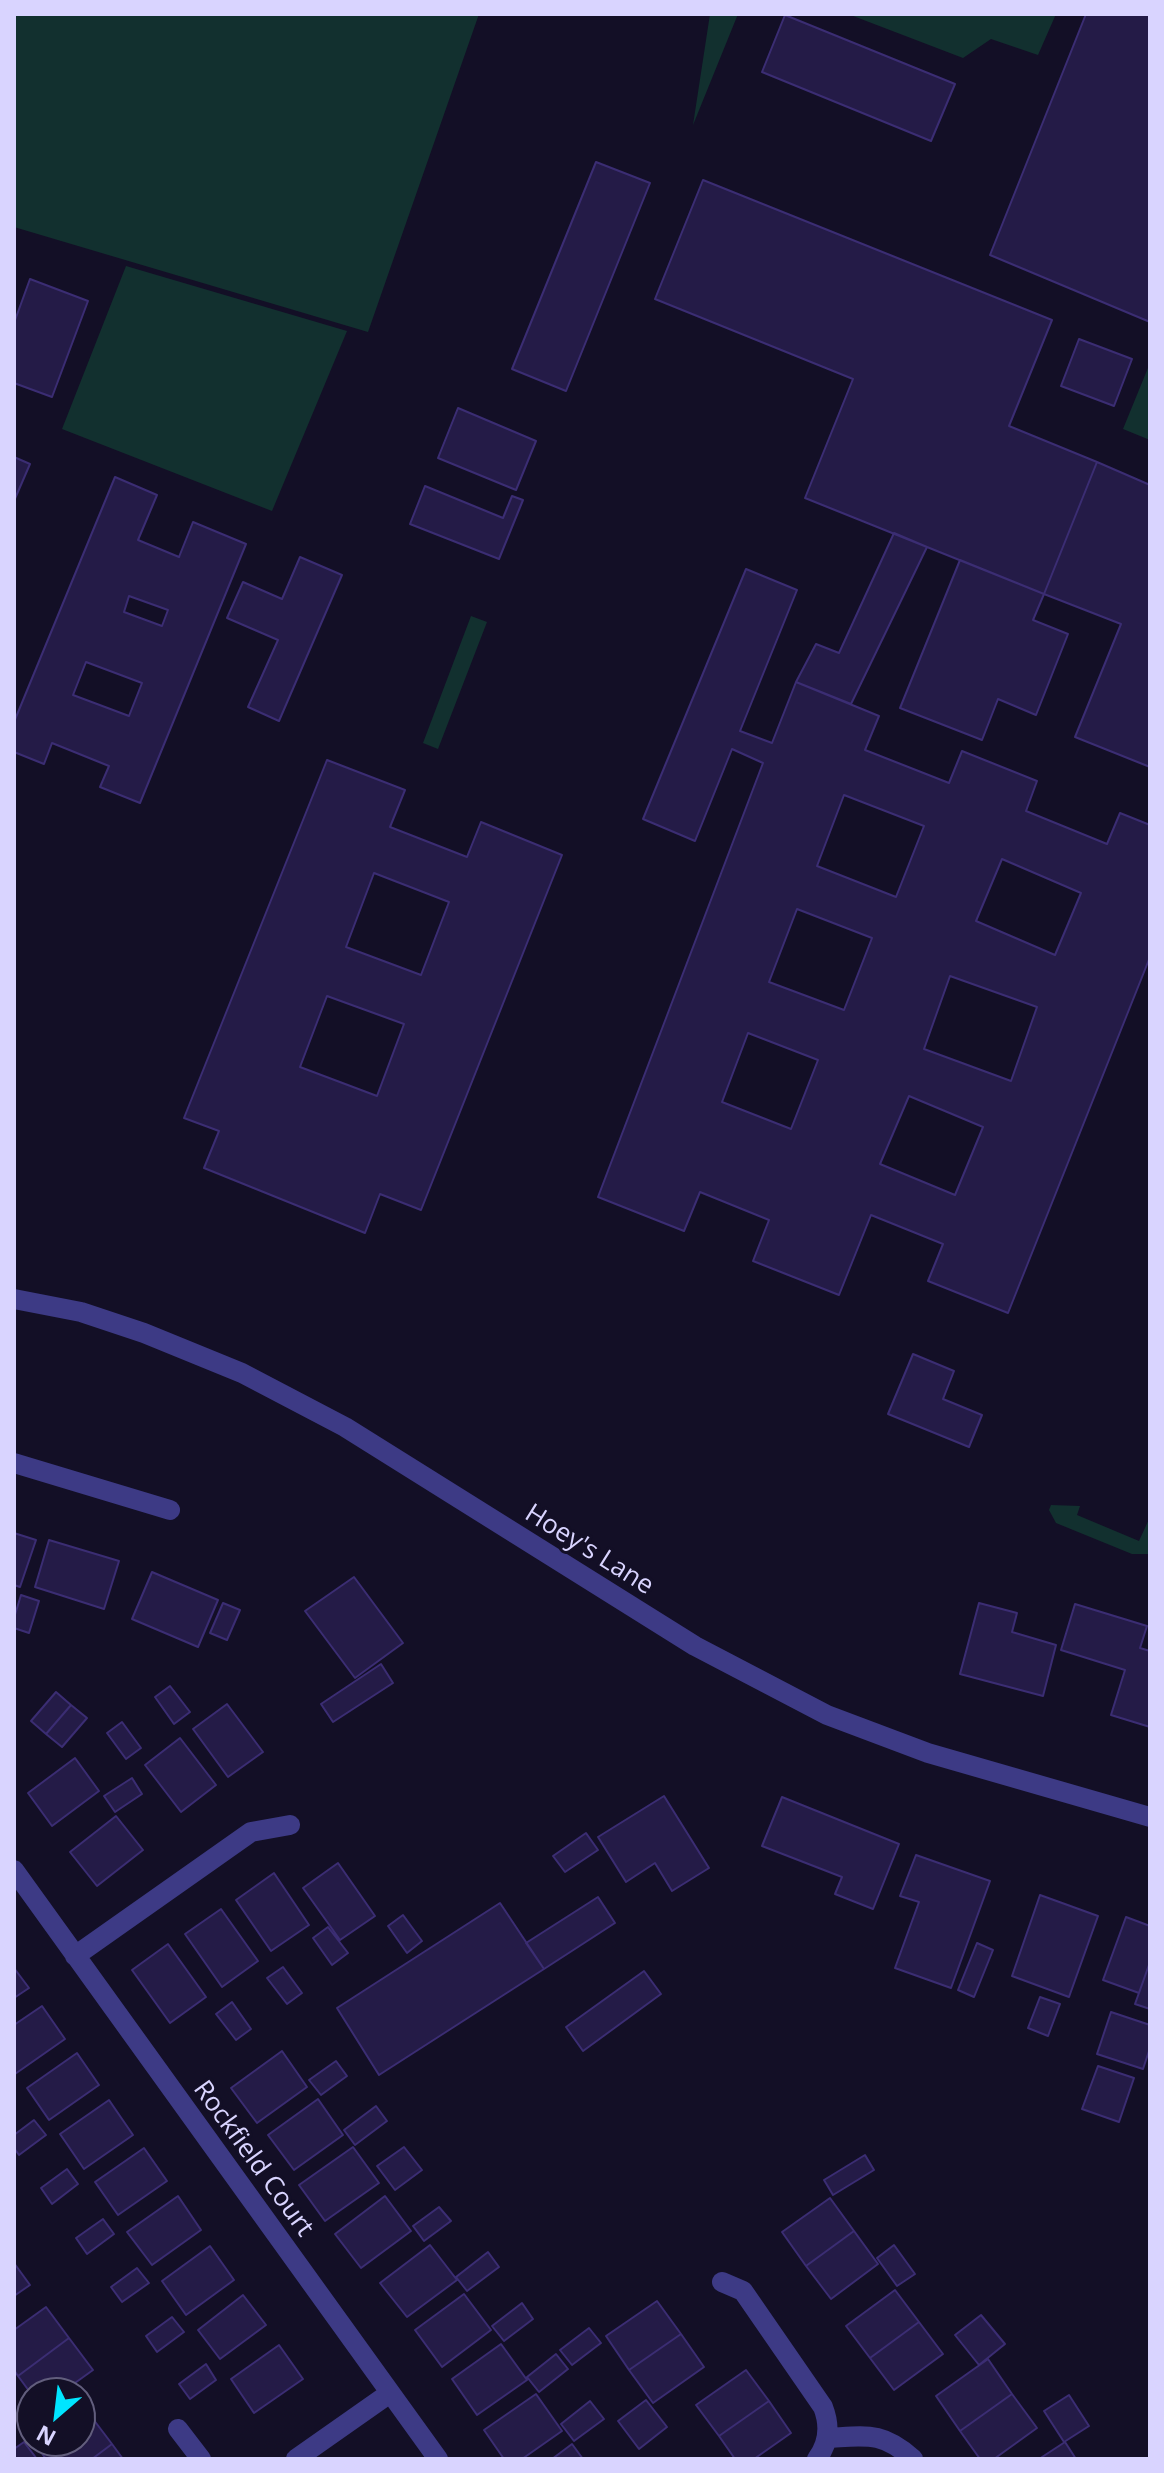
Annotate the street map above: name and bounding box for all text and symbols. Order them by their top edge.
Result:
street label: Hoey's Lane [519,1498,659,1602]
street label: Rockfield Court [186,2075,320,2243]
north arrow [16,2377,96,2457]
text: N [31,2419,61,2454]

